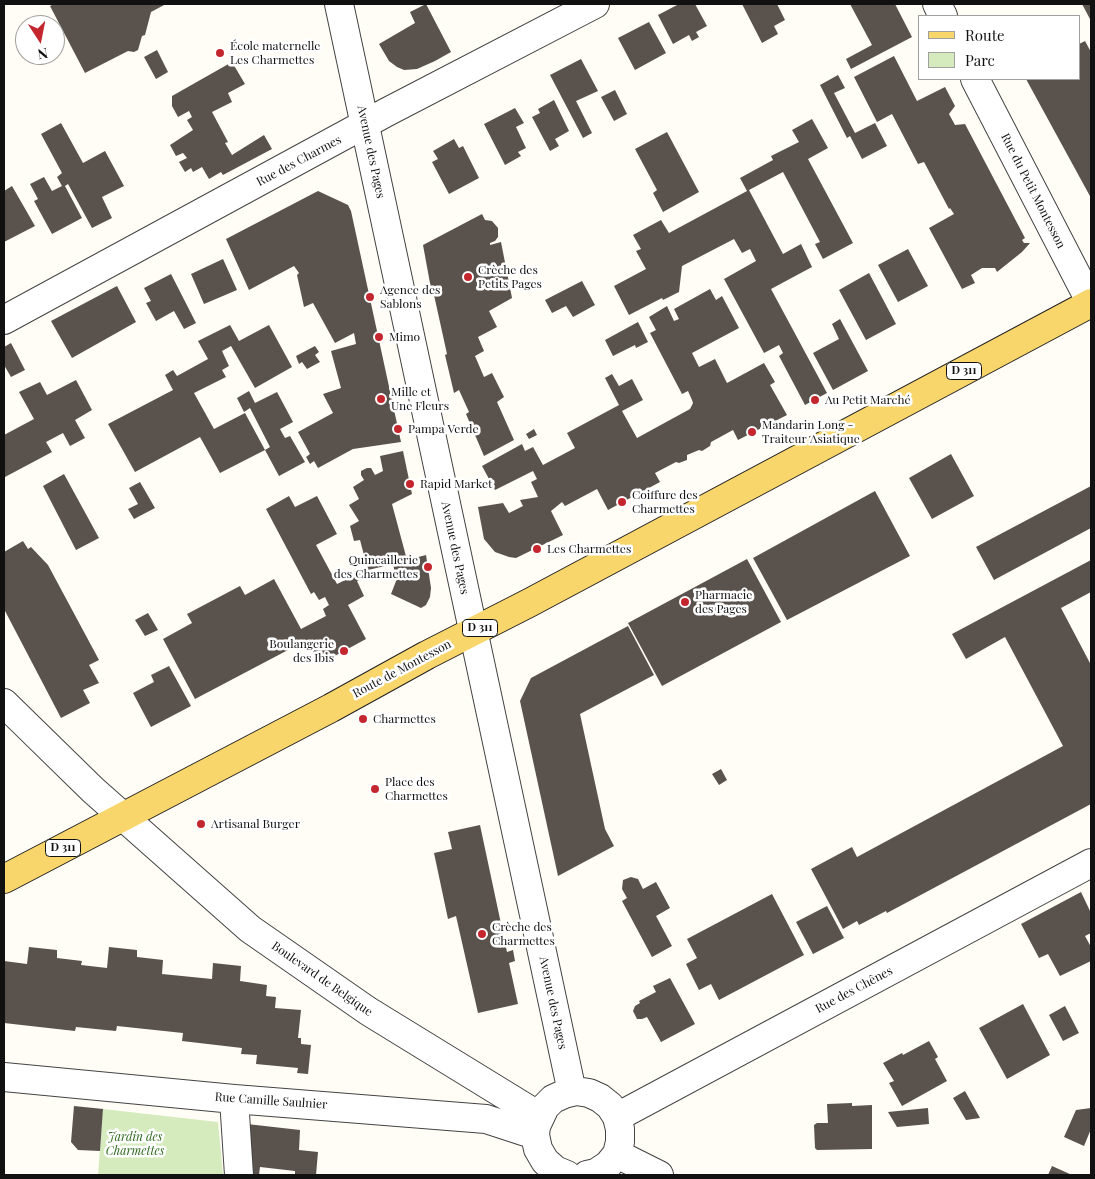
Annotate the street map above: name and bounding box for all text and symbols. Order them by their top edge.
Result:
north arrow [15,15,65,65]
legend [918,15,1080,80]
text: Route [965,25,1005,45]
place label: École maternelle Les Charmettes [230,39,320,67]
text: N [36,44,50,65]
marker: École maternelle Les Charmettes [214,47,226,59]
text: Parc [965,50,995,70]
street label: Avenue des Pages [354,104,388,200]
street label: Rue du Petit Montesson [998,131,1068,251]
street label: Rue des Charmes [254,133,344,189]
place label: Crèche des Petits Pages [478,263,542,291]
marker: Crèche des Petits Pages [462,271,474,283]
place label: Agence des Sablons [380,283,440,311]
marker: Agence des Sablons [364,291,376,303]
place label: Mimo [389,330,420,344]
marker: Mimo [373,331,385,343]
road number: D 311 [946,362,982,380]
place label: Mille et Une Fleurs [391,385,449,413]
marker: Mille et Une Fleurs [375,393,387,405]
place label: Au Petit Marché [825,393,911,407]
marker: Au Petit Marché [809,394,821,406]
place label: Mandarin Long - Traiteur Asiatique [762,418,860,446]
place label: Pampa Verde [408,422,479,436]
marker: Pampa Verde [392,423,404,435]
marker: Mandarin Long - Traiteur Asiatique [746,426,758,438]
place label: Rapid Market [420,477,492,491]
marker: Rapid Market [404,478,416,490]
place label: Coiffure des Charmettes [632,488,698,516]
marker: Coiffure des Charmettes [616,496,628,508]
street label: Avenue des Pages [438,500,472,596]
place label: Les Charmettes [547,542,631,556]
marker: Les Charmettes [531,543,543,555]
place label: Quincaillerie des Charmettes [334,553,418,581]
marker: Quincaillerie des Charmettes [422,561,434,573]
place label: Pharmacie des Pages [695,588,752,616]
marker: Pharmacie des Pages [679,596,691,608]
road number: D 311 [462,620,498,636]
place label: Boulangerie des Ibis [269,637,334,665]
street label: Route de Montesson [350,637,454,701]
marker: Boulangerie des Ibis [338,645,350,657]
place label: Charmettes [373,712,436,726]
marker: Charmettes [357,713,369,725]
place label: Place des Charmettes [385,775,448,803]
marker: Place des Charmettes [369,783,381,795]
place label: Artisanal Burger [211,817,300,831]
marker: Artisanal Burger [195,818,207,830]
road number: D 311 [46,840,80,856]
place label: Crèche des Charmettes [492,920,555,948]
marker: Crèche des Charmettes [476,928,488,940]
street label: Boulevard de Belgique [269,939,375,1019]
street label: Avenue des Pages [536,955,570,1051]
street label: Rue des Chênes [813,964,895,1016]
street label: Rue Camille Saulnier [214,1090,328,1112]
park label: Jardin des Charmettes [106,1130,164,1158]

